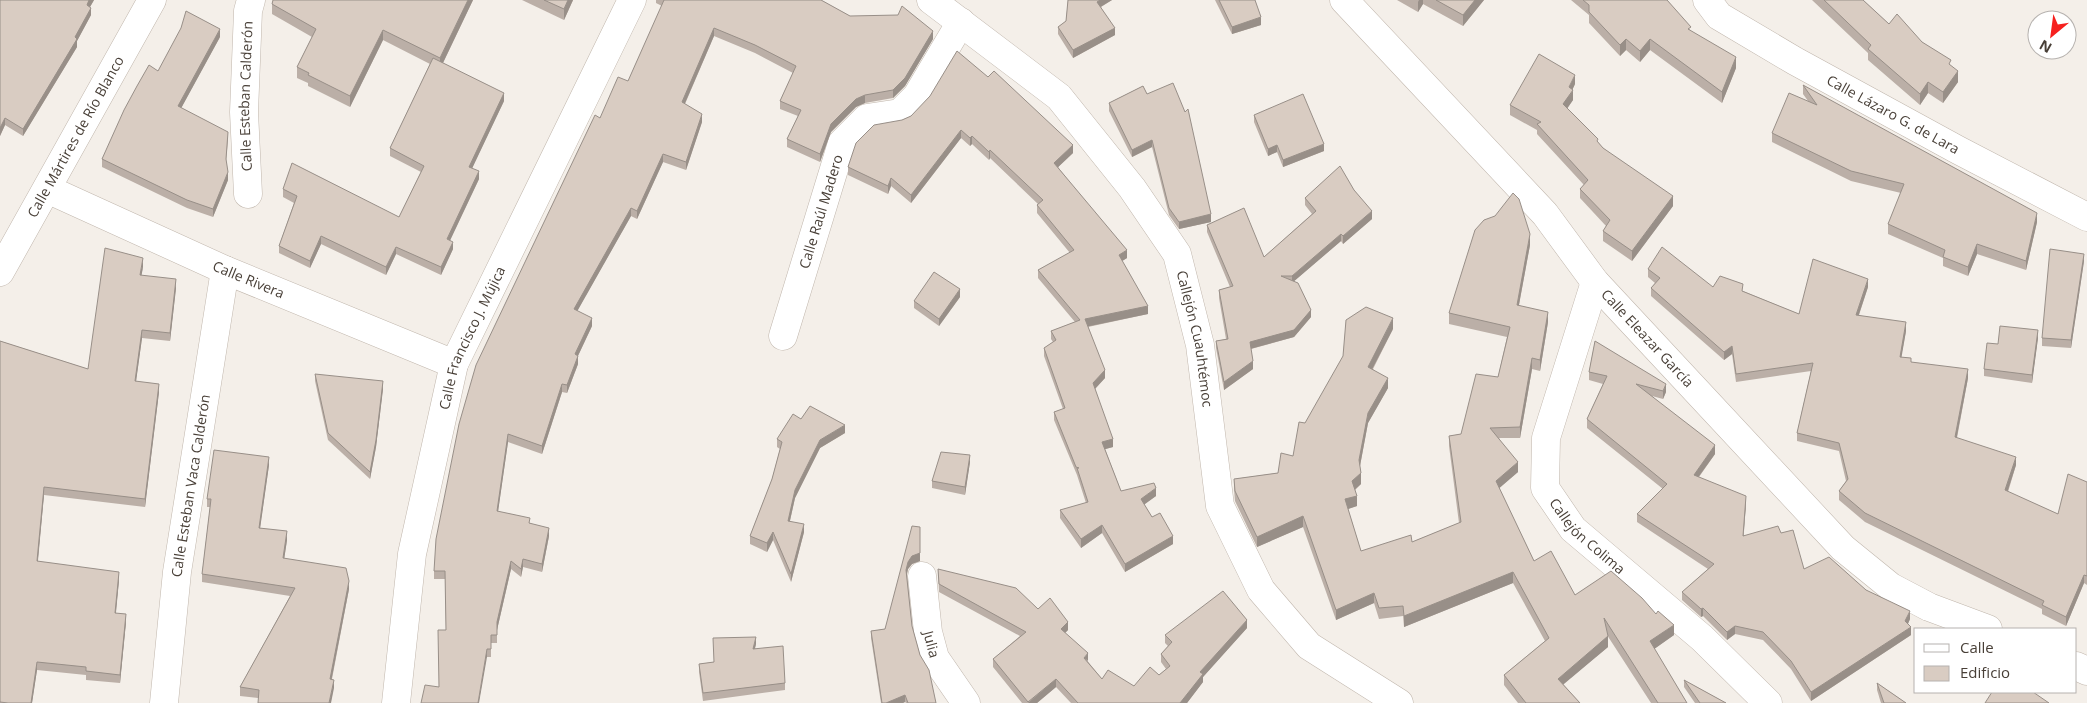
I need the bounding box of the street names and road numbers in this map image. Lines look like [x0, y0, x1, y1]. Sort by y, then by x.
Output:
street label: Calle Esteban Calderón [234, 21, 257, 172]
street label: Calle Mártires de Río Blanco [22, 52, 128, 221]
street label: Calle Lázaro G. de Lara [1823, 70, 1963, 158]
street label: Calle Raúl Madero [794, 152, 847, 271]
street label: Calle Rivera [210, 256, 287, 302]
street label: Calle Francisco J. Mújica [434, 263, 509, 411]
street label: Callejón Cuauhtémoc [1173, 268, 1218, 408]
street label: Calle Eleazar García [1597, 285, 1698, 391]
street label: Calle Esteban Vaca Calderón [167, 393, 214, 578]
street label: Callejón Colima [1545, 494, 1629, 578]
street label: Julia [919, 627, 944, 660]

